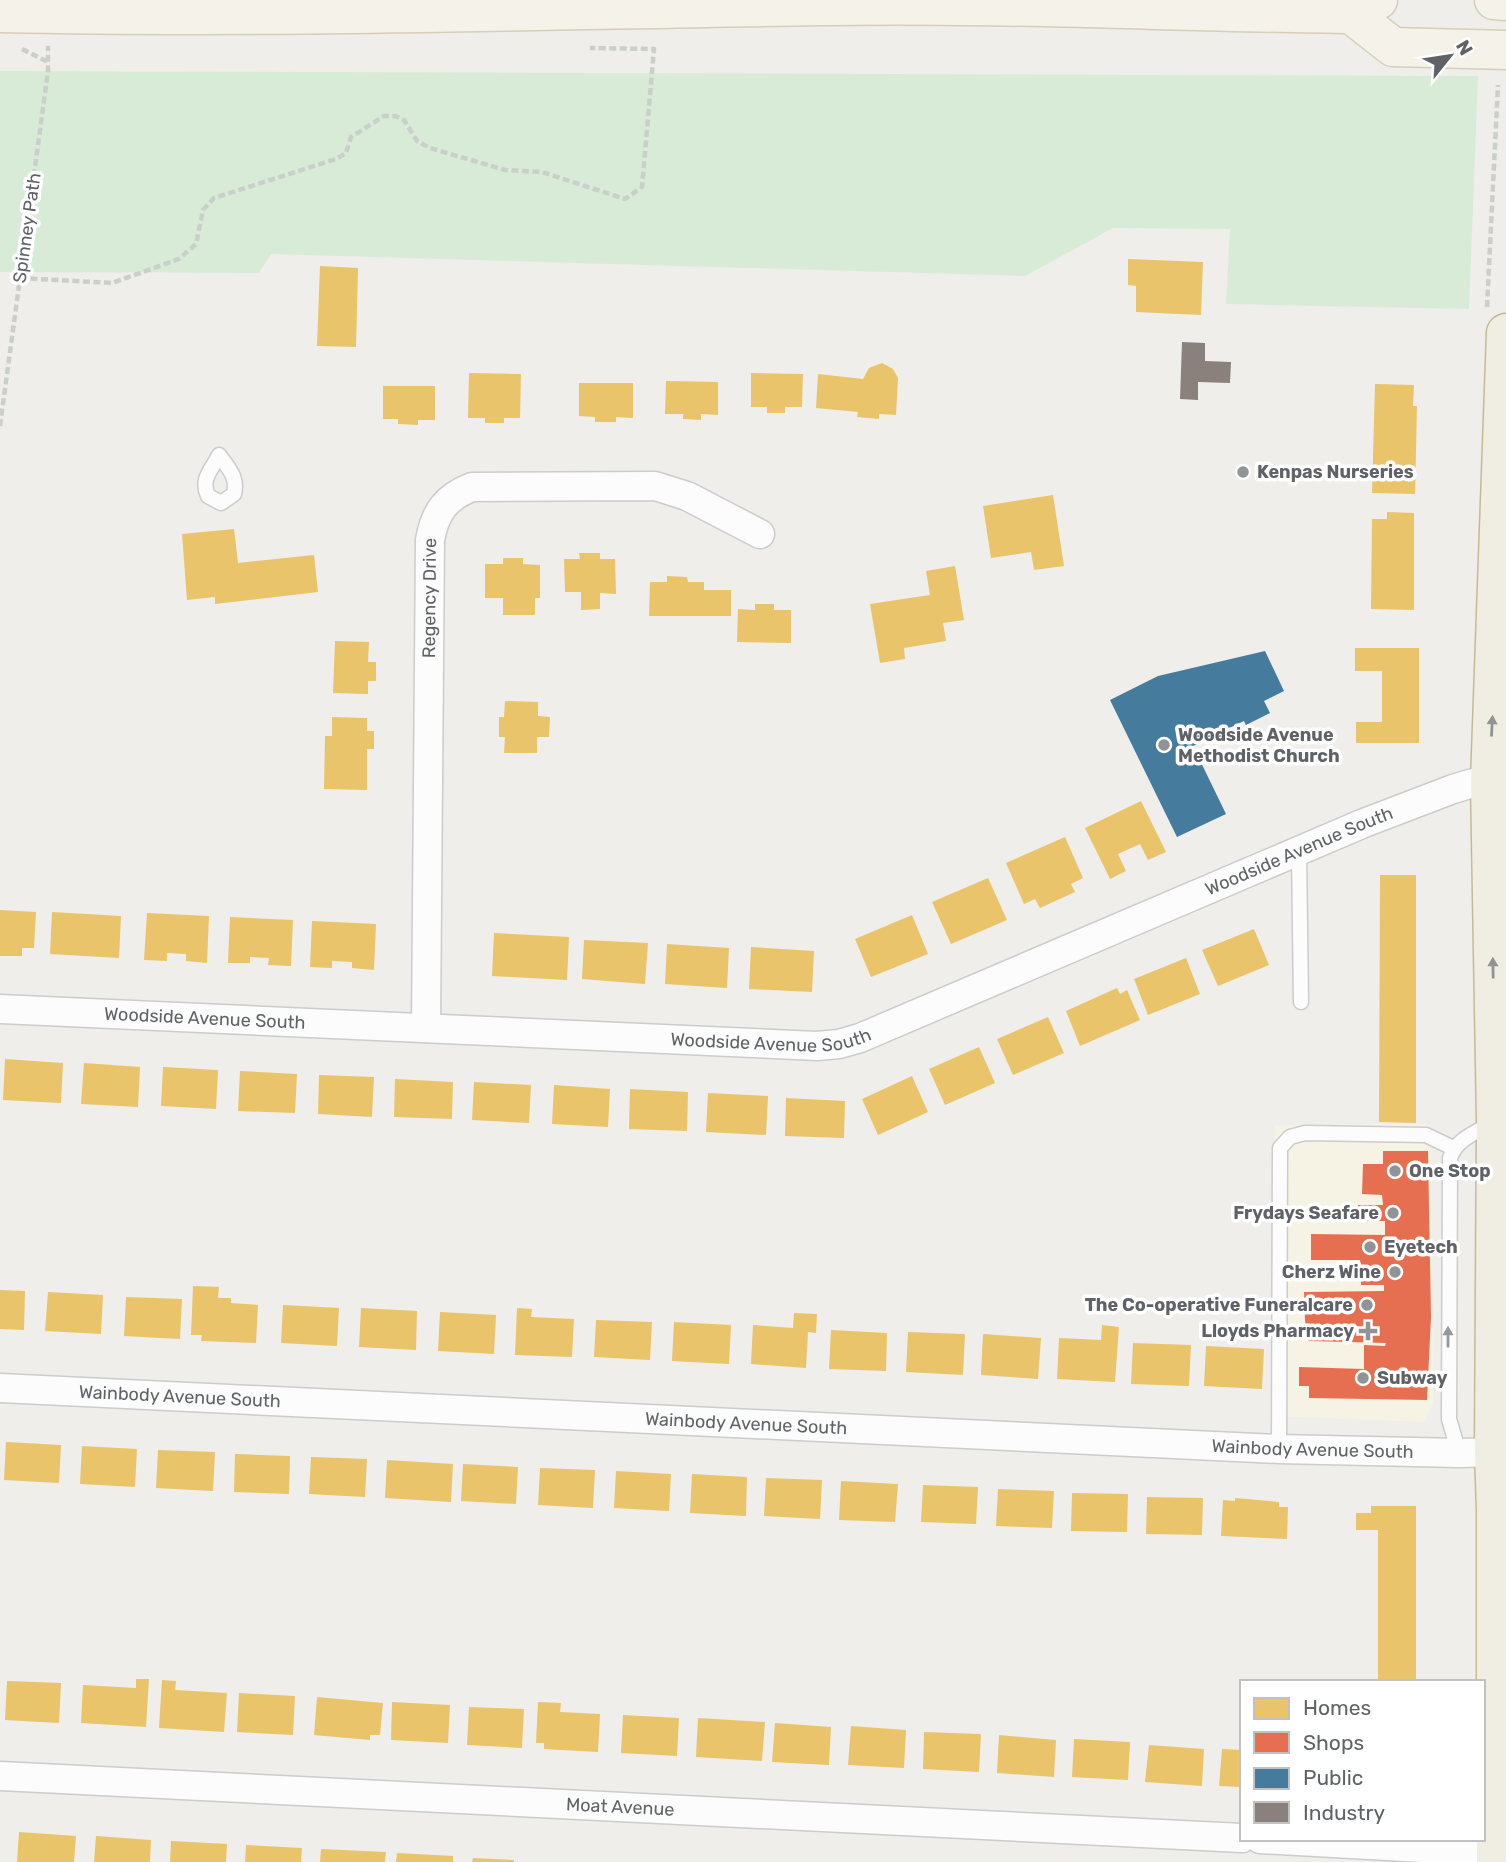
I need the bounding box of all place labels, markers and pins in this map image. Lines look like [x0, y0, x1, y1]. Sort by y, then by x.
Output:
place label: Kenpas Nurseries [1257, 461, 1414, 483]
marker: Kenpas Nurseries [1235, 464, 1251, 480]
place label: Woodside Avenue Methodist Church [1178, 724, 1340, 767]
marker: Woodside Avenue Methodist Church [1156, 737, 1172, 753]
place label: One Stop [1409, 1160, 1491, 1182]
marker: One Stop [1387, 1163, 1403, 1179]
place label: Frydays Seafare [1233, 1202, 1379, 1224]
marker: Frydays Seafare [1385, 1205, 1401, 1221]
place label: Eyetech [1384, 1236, 1458, 1258]
marker: Eyetech [1362, 1239, 1378, 1255]
place label: Cherz Wine [1282, 1261, 1381, 1283]
marker: Cherz Wine [1387, 1264, 1403, 1280]
place label: The Co-operative Funeralcare [1085, 1294, 1353, 1316]
marker: The Co-operative Funeralcare [1359, 1297, 1375, 1313]
place label: Lloyds Pharmacy [1201, 1320, 1354, 1342]
marker: Lloyds Pharmacy [1360, 1323, 1376, 1339]
place label: Subway [1377, 1367, 1448, 1389]
marker: Subway [1355, 1370, 1371, 1386]

